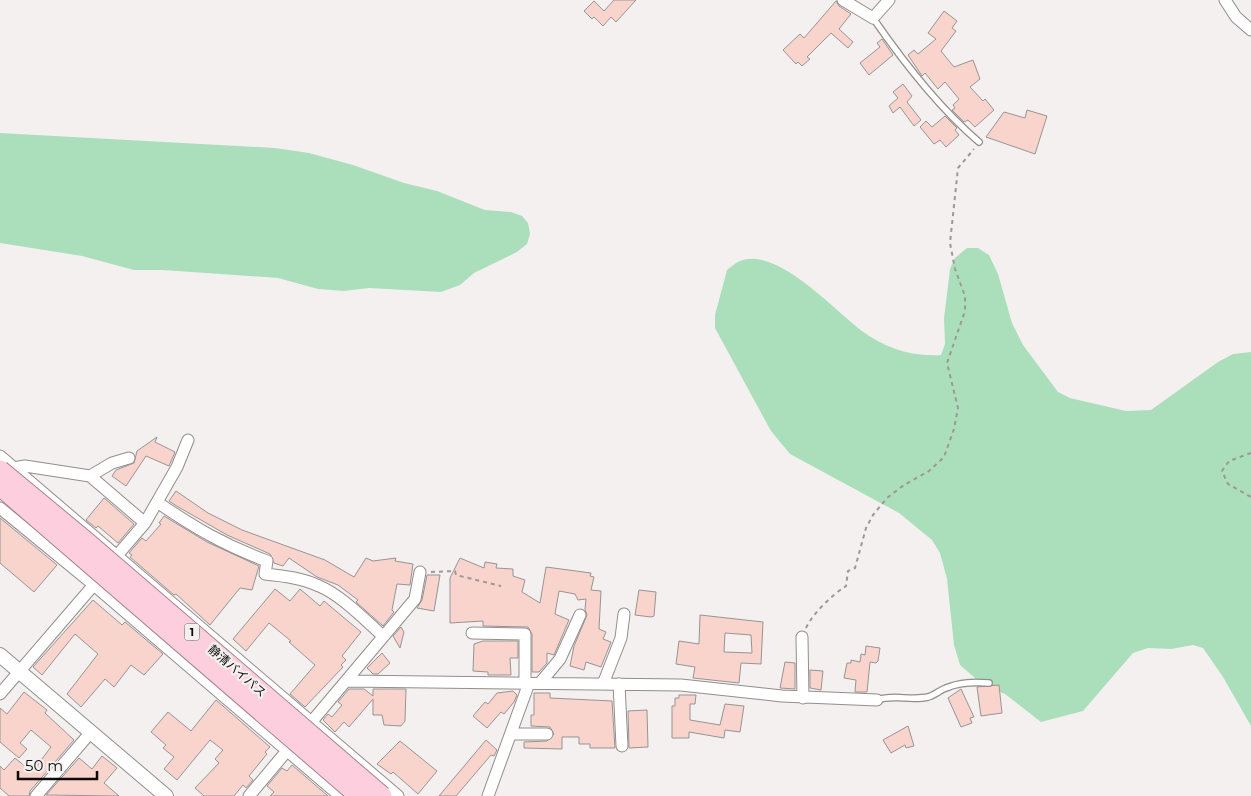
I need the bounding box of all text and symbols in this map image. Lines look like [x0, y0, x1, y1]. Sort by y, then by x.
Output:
road number: 1 [184, 624, 200, 640]
street label: 静清バイパス [205, 641, 269, 700]
scale bar [18, 748, 96, 780]
text: 50 m [25, 756, 63, 775]

